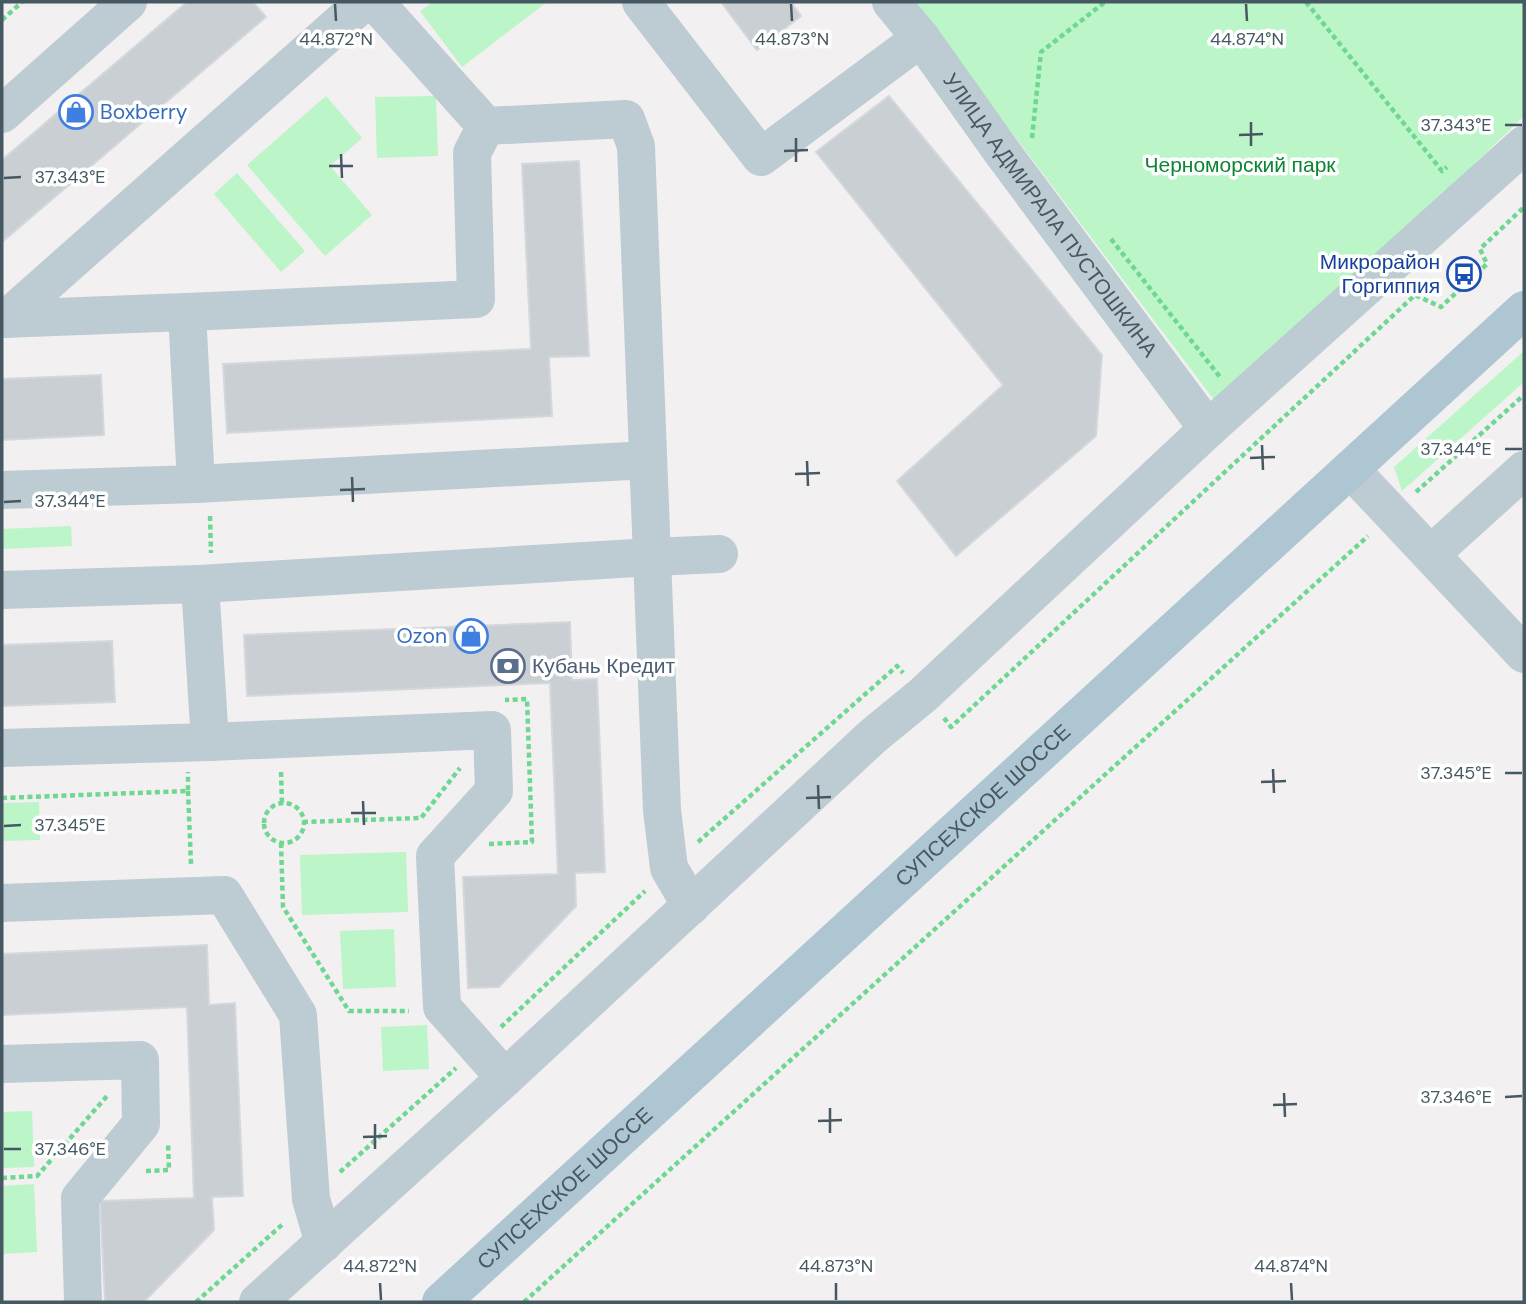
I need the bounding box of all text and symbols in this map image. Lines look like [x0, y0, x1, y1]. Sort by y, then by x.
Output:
text: 44.872°N [299, 27, 373, 51]
text: 44.873°N [755, 27, 829, 51]
text: 44.874°N [1210, 27, 1284, 51]
street label: УЛИЦА АДМИРАЛА ПУСТОШКИНА [936, 68, 1164, 363]
shop icon: Boxberry [57, 93, 95, 131]
place label: Boxberry [100, 98, 188, 126]
text: 37.343°E [1421, 113, 1491, 137]
park label: Черноморский парк [1144, 151, 1336, 179]
text: 37.343°E [35, 165, 105, 189]
place label: Микрорайон Горгиппия [1320, 248, 1440, 300]
bus stop icon: Микрорайон Горгиппия [1445, 255, 1483, 293]
text: 37.344°E [1420, 437, 1492, 461]
text: 37.344°E [34, 489, 106, 513]
shop icon: Ozon [452, 617, 490, 655]
place label: Ozon [397, 622, 447, 650]
bank icon: Кубань Кредит [489, 647, 527, 685]
place label: Кубань Кредит [532, 652, 675, 680]
street label: СУПСЕХСКОЕ ШОССЕ [889, 718, 1077, 893]
text: 37.345°E [1420, 761, 1492, 785]
text: 37.345°E [34, 813, 106, 837]
text: 37.346°E [1420, 1085, 1492, 1109]
street label: СУПСЕХСКОЕ ШОССЕ [471, 1101, 659, 1276]
text: 37.346°E [34, 1137, 106, 1161]
text: 44.872°N [343, 1254, 417, 1278]
text: 44.873°N [799, 1254, 873, 1278]
text: 44.874°N [1254, 1254, 1328, 1278]

